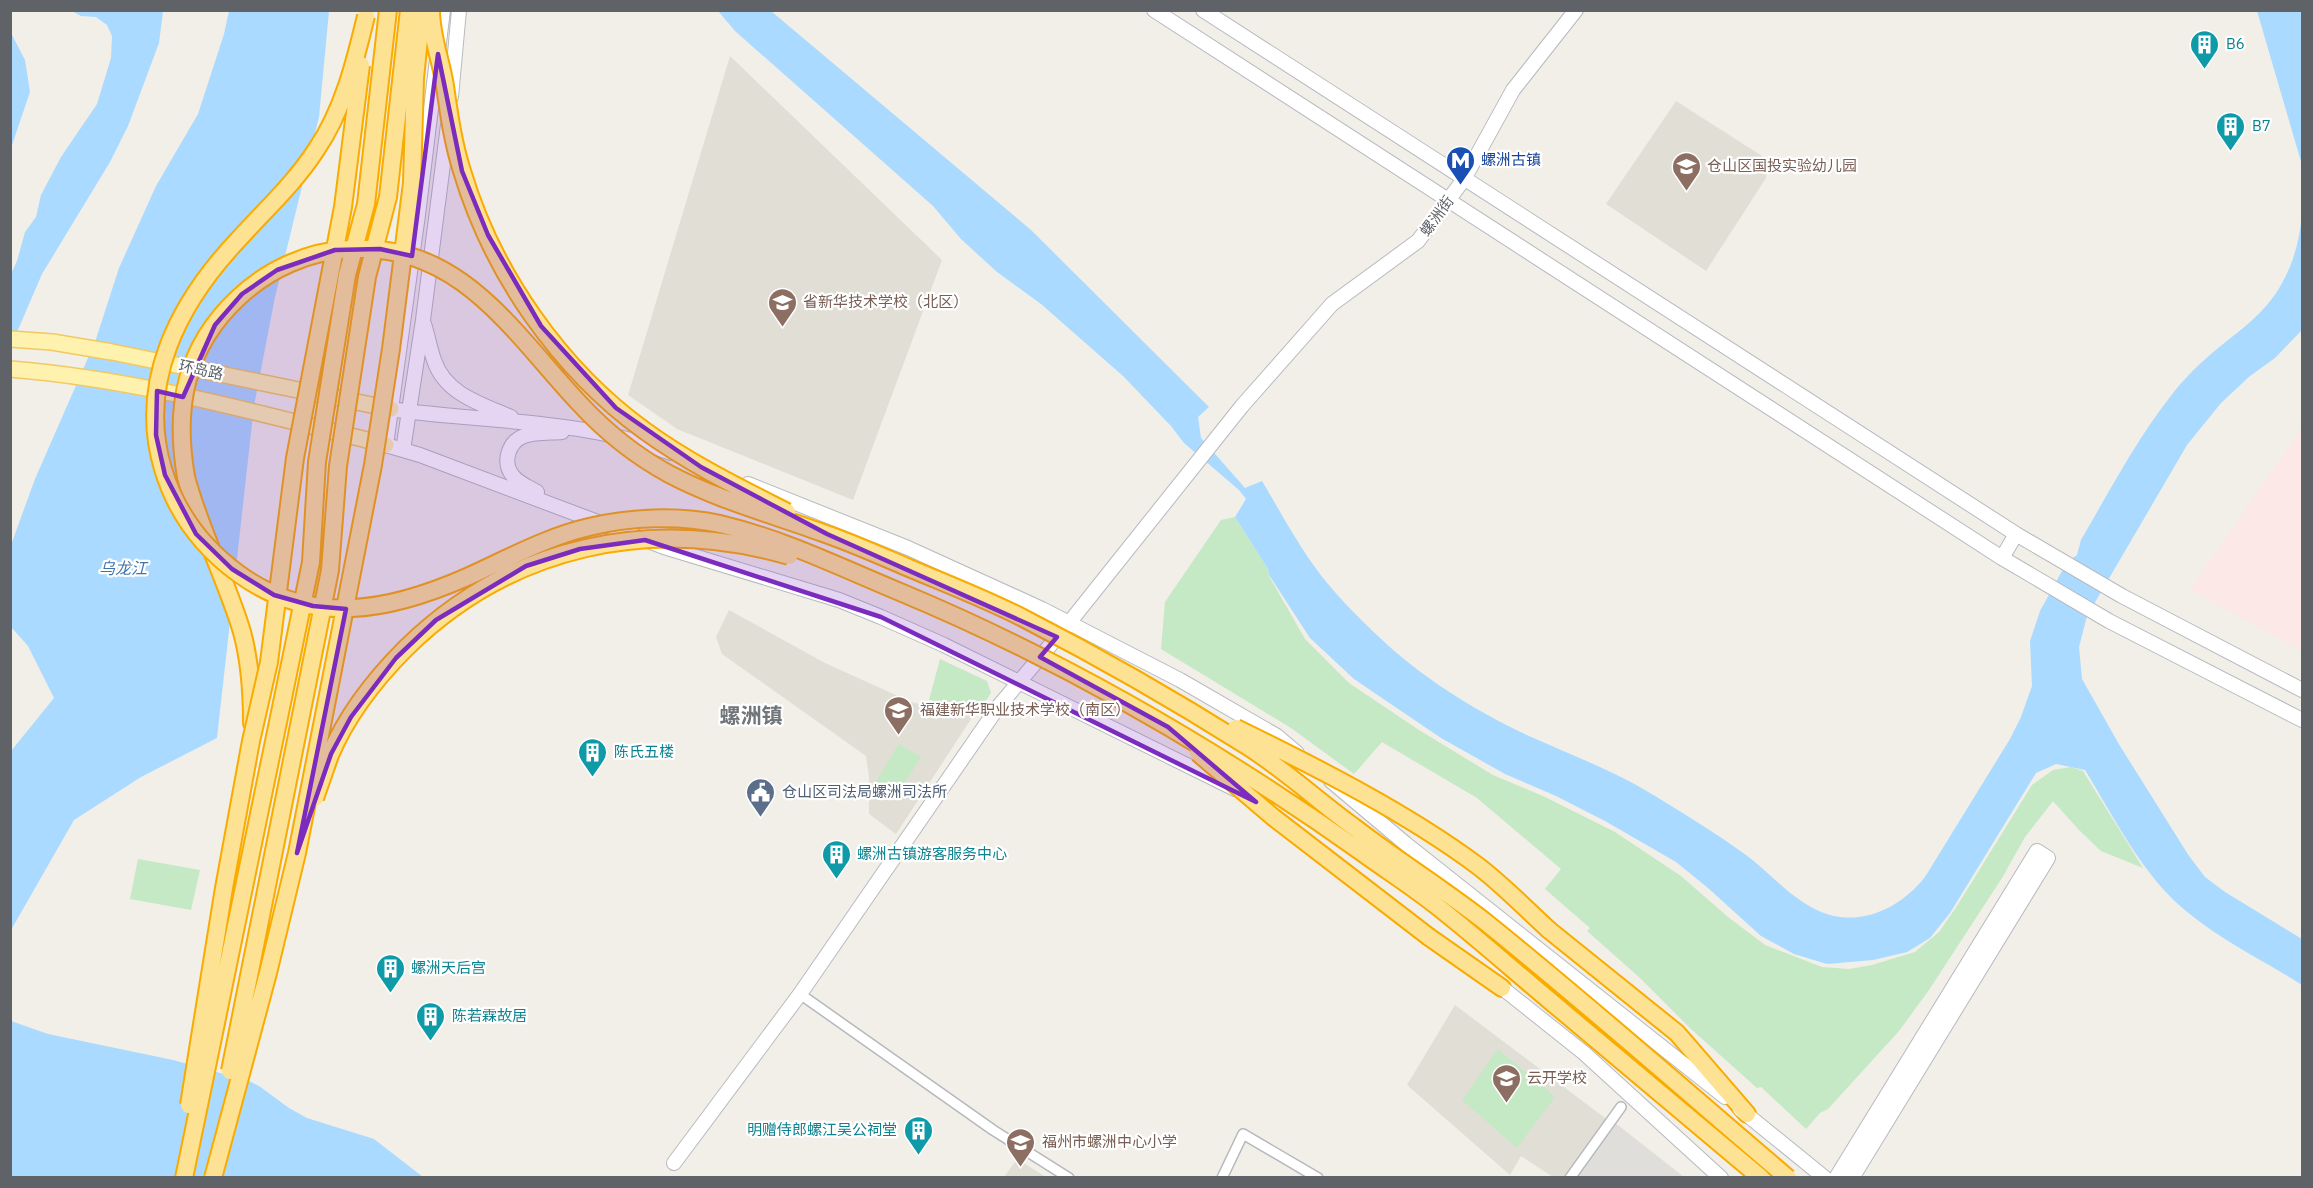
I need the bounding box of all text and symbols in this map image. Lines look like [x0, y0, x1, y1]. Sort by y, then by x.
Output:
building icon: B6 [2189, 28, 2221, 70]
place label: B6 [2226, 34, 2245, 53]
building icon: B7 [2215, 110, 2247, 152]
place label: B7 [2252, 116, 2271, 135]
metro station icon: 螺洲古镇 [1444, 144, 1476, 186]
place label: 螺洲古镇 [1481, 150, 1541, 169]
school or university icon: 仓山区国投实验幼儿园 [1670, 150, 1702, 192]
place label: 仓山区国投实验幼儿园 [1707, 156, 1857, 175]
street label: 螺洲街 [1416, 192, 1458, 239]
school or university icon: 省新华技术学校（北区） [766, 286, 798, 328]
place label: 省新华技术学校（北区） [803, 292, 968, 311]
street label: 环岛路 [177, 356, 225, 383]
water label: 乌龙江 [99, 558, 149, 578]
school or university icon: 福建新华职业技术学校（南区） [883, 694, 915, 736]
place label: 福建新华职业技术学校（南区） [920, 700, 1130, 719]
district label: 螺洲镇 [720, 701, 783, 729]
building icon: 陈氏五楼 [577, 736, 609, 778]
place label: 陈氏五楼 [614, 742, 674, 761]
public building icon: 仓山区司法局螺洲司法所 [745, 776, 777, 818]
place label: 仓山区司法局螺洲司法所 [782, 782, 947, 801]
building icon: 螺洲古镇游客服务中心 [820, 838, 852, 880]
place label: 螺洲古镇游客服务中心 [857, 844, 1007, 863]
building icon: 螺洲天后宫 [374, 952, 406, 994]
place label: 螺洲天后宫 [411, 958, 486, 977]
building icon: 陈若霖故居 [415, 1000, 447, 1042]
place label: 陈若霖故居 [452, 1006, 527, 1025]
school or university icon: 云开学校 [1490, 1062, 1522, 1104]
place label: 云开学校 [1527, 1068, 1587, 1087]
building icon: 明赠侍郎螺江吴公祠堂 [902, 1114, 934, 1156]
place label: 明赠侍郎螺江吴公祠堂 [747, 1120, 897, 1139]
school or university icon: 福州市螺洲中心小学 [1005, 1126, 1037, 1168]
place label: 福州市螺洲中心小学 [1042, 1132, 1177, 1151]

